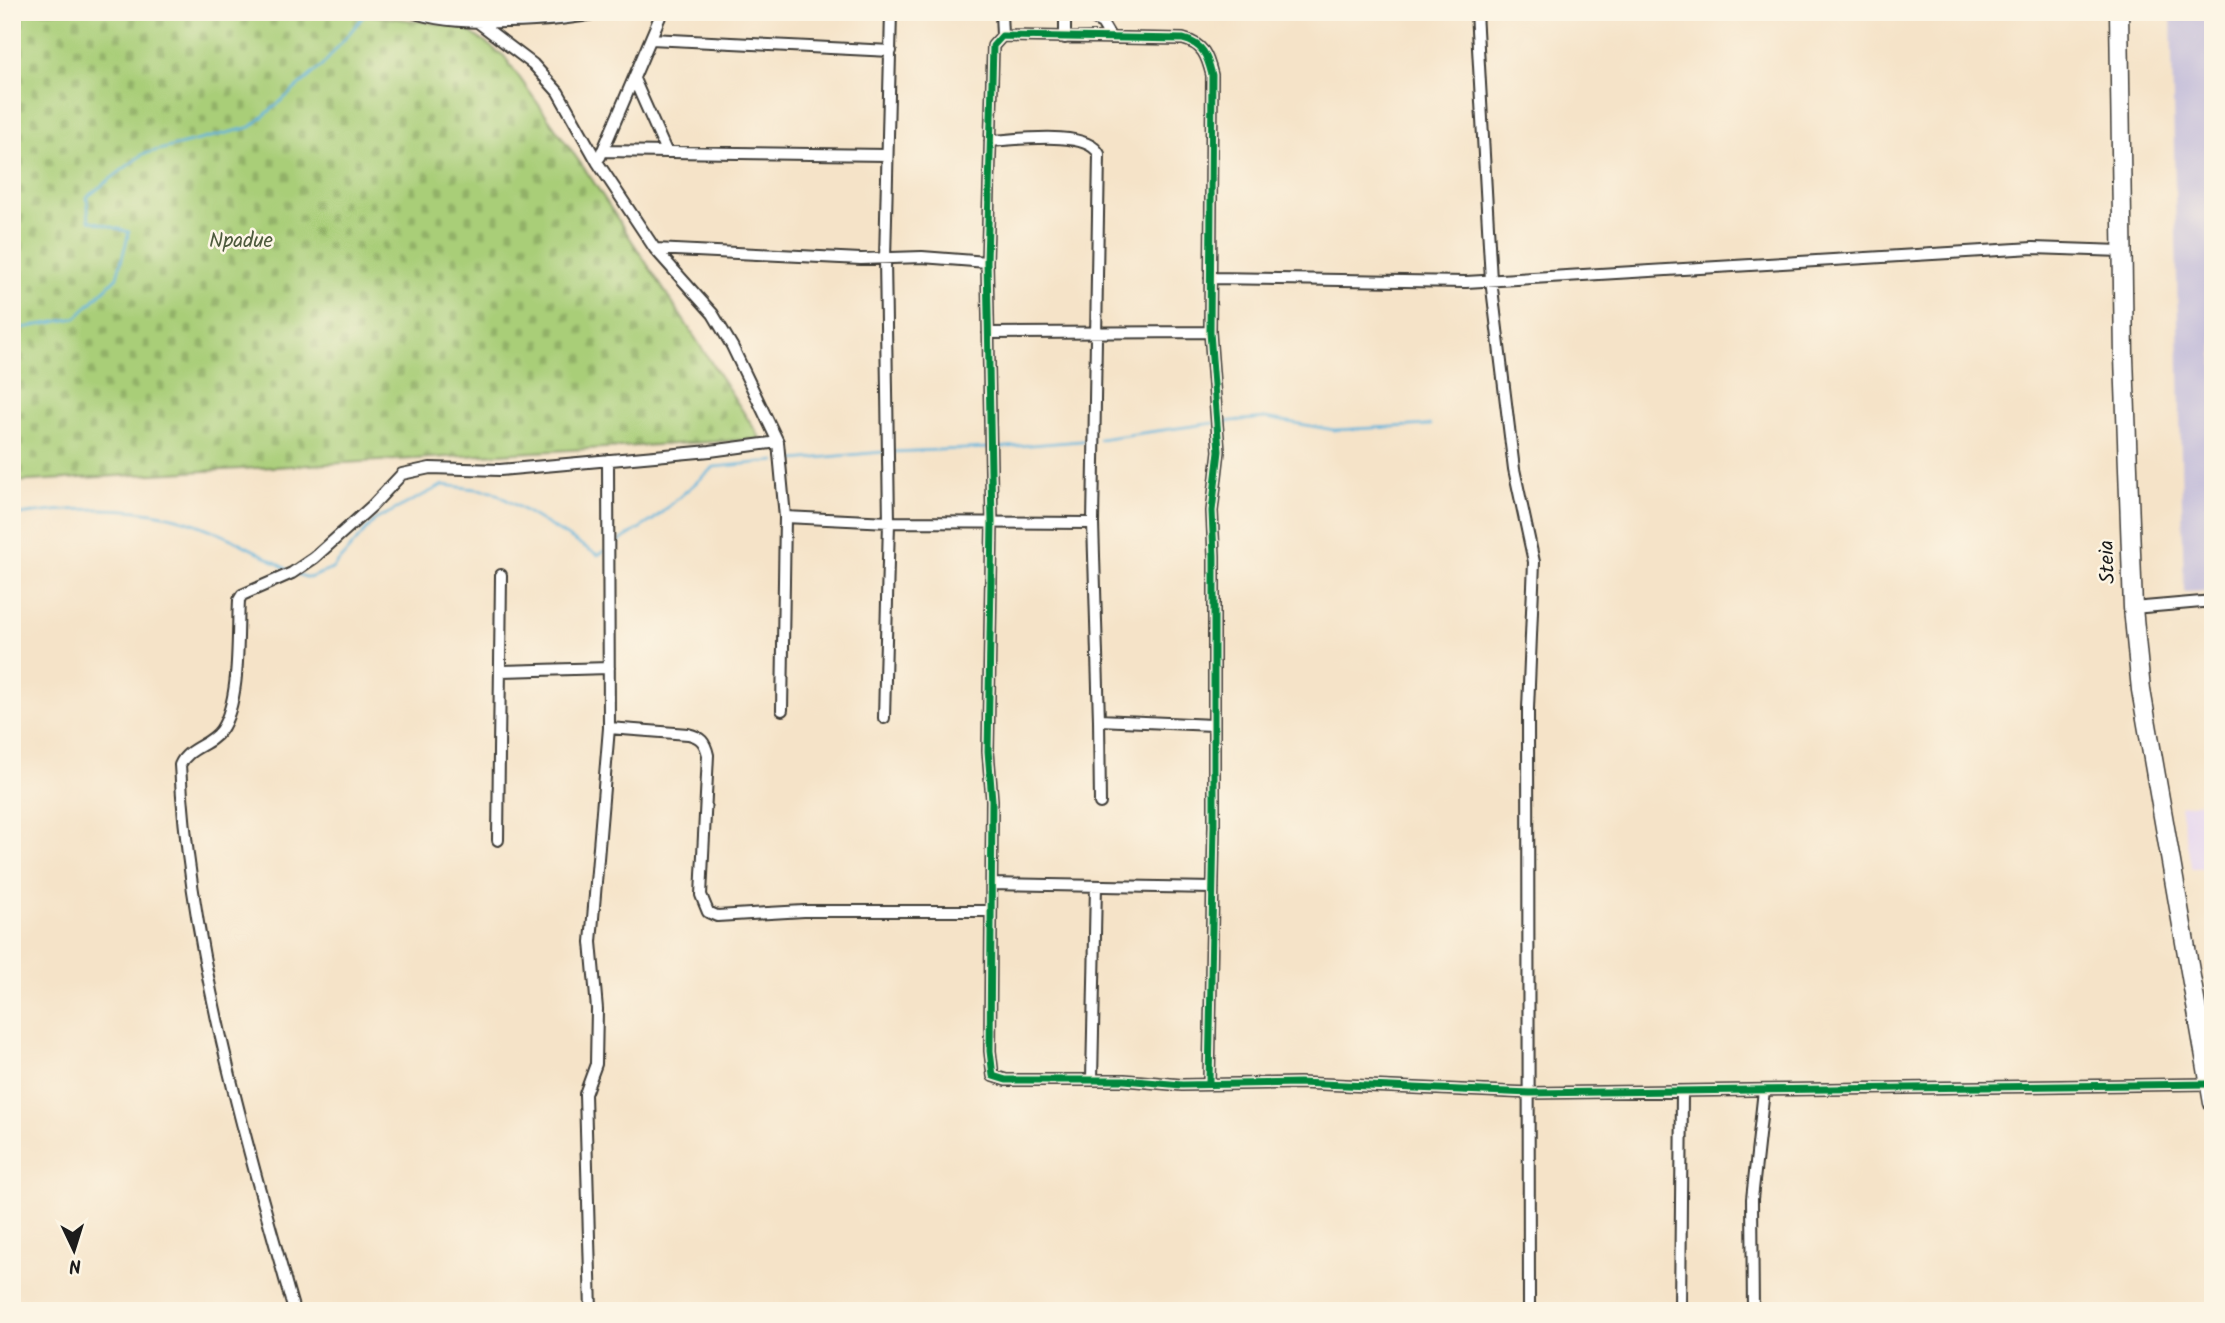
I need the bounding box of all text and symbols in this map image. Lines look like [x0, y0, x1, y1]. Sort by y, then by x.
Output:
park label: Npadue [209, 225, 274, 258]
street label: Steia [2091, 540, 2125, 584]
north arrow [38, 1214, 108, 1284]
text: N [68, 1250, 82, 1280]

